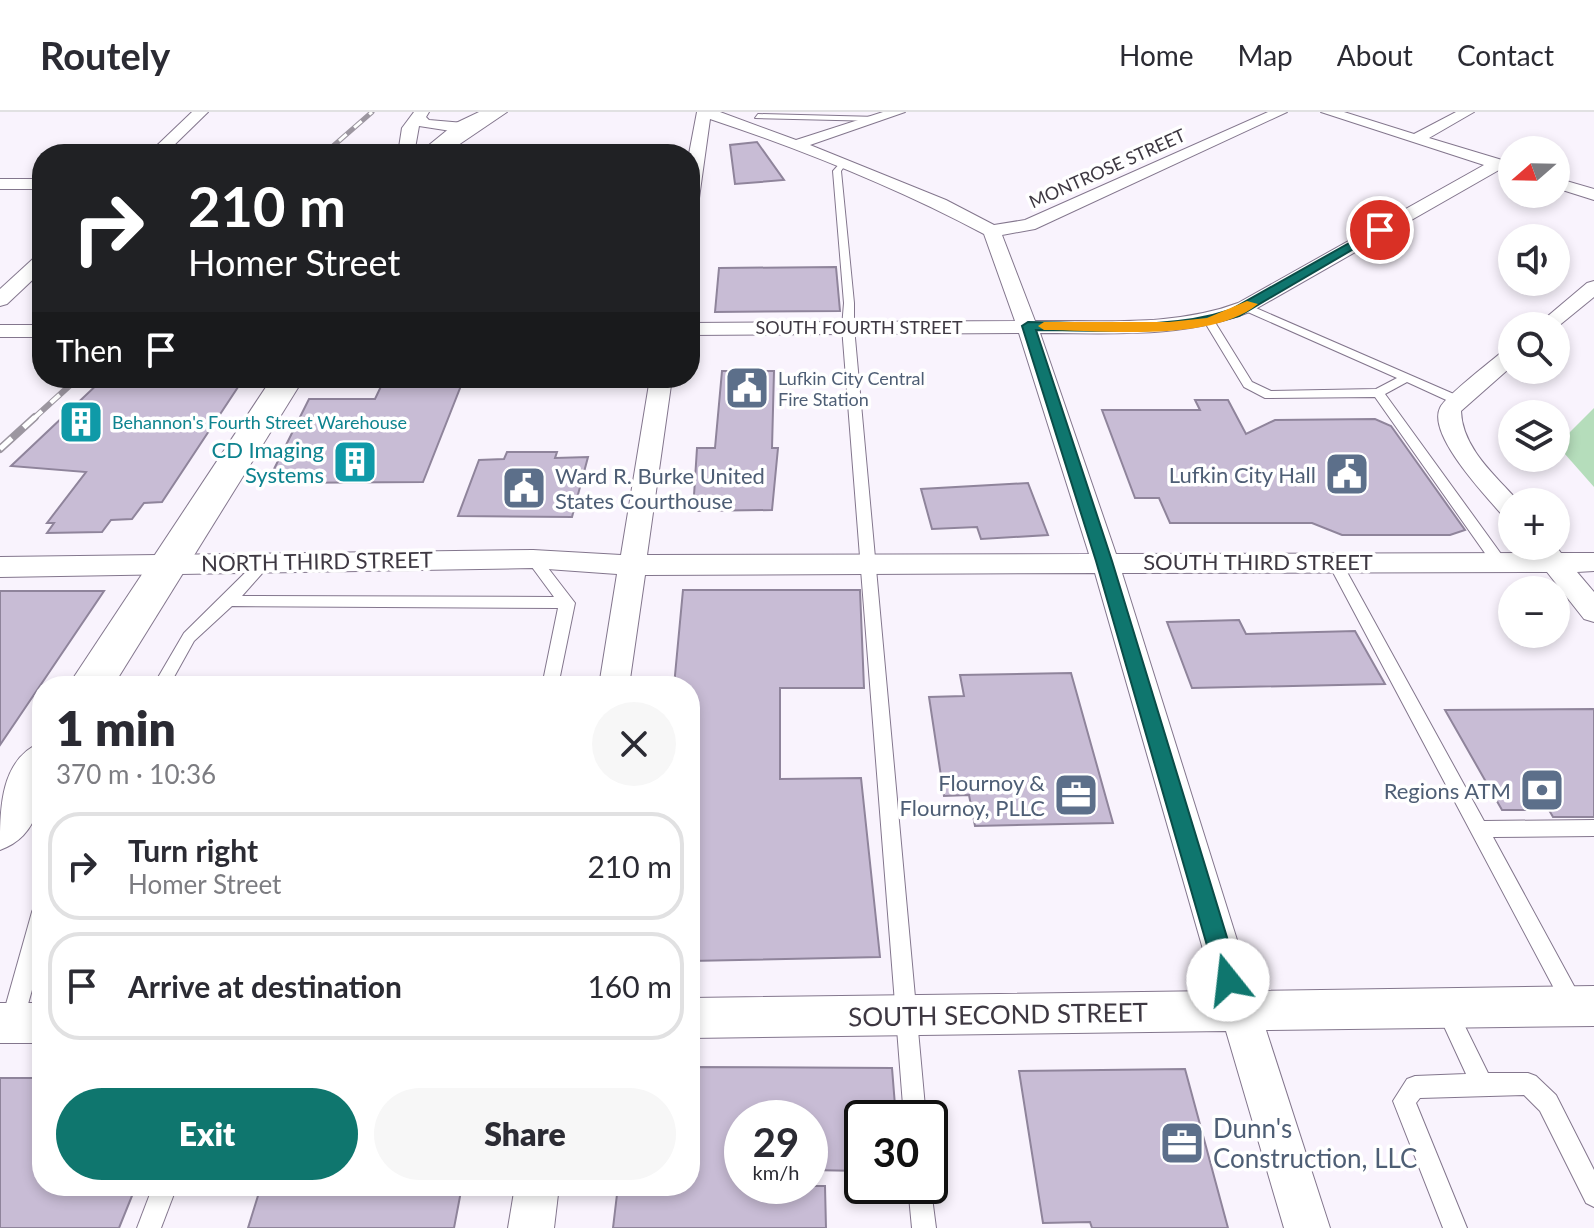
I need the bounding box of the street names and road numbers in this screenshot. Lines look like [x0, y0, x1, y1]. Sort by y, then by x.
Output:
street label: MONTROSE STREET [1025, 123, 1189, 212]
street label: SOUTH FOURTH STREET [755, 316, 963, 338]
street label: NORTH THIRD STREET [201, 545, 433, 577]
street label: SOUTH THIRD STREET [1143, 548, 1373, 575]
street label: SOUTH SECOND STREET [848, 995, 1148, 1033]

